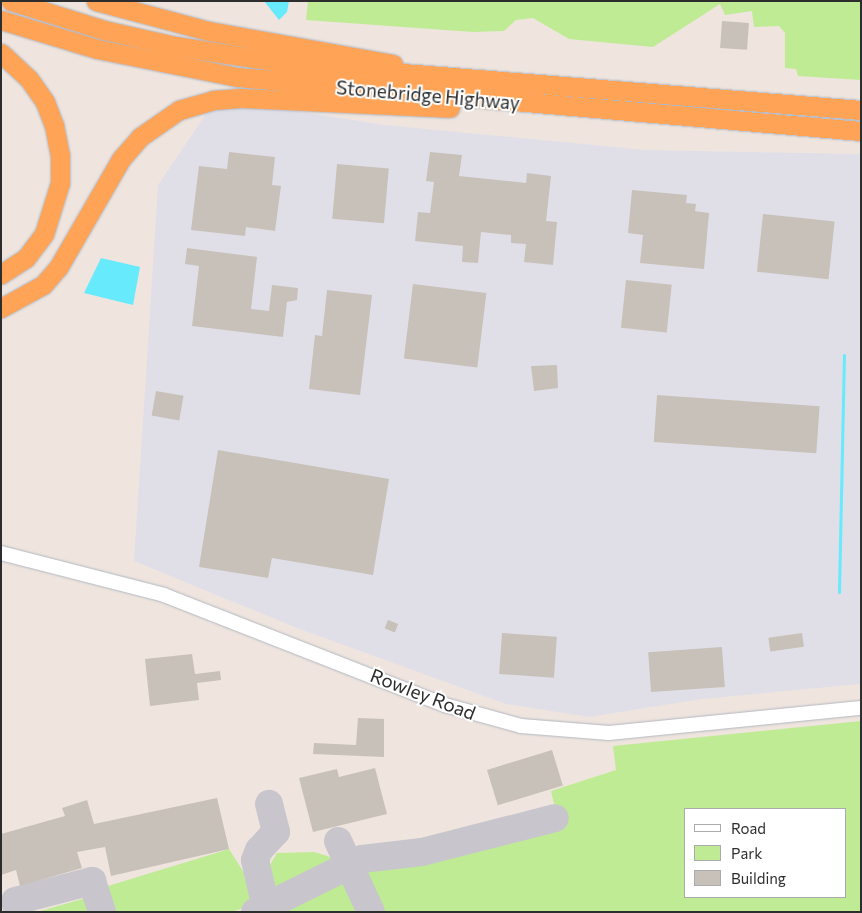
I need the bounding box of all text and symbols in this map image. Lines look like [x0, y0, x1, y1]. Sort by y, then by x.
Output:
street label: Stonebridge Highway [335, 76, 521, 114]
street label: Rowley Road [367, 664, 479, 724]
legend [684, 808, 847, 898]
text: Road [731, 819, 766, 837]
text: Park [731, 844, 762, 862]
text: Building [731, 869, 786, 887]

